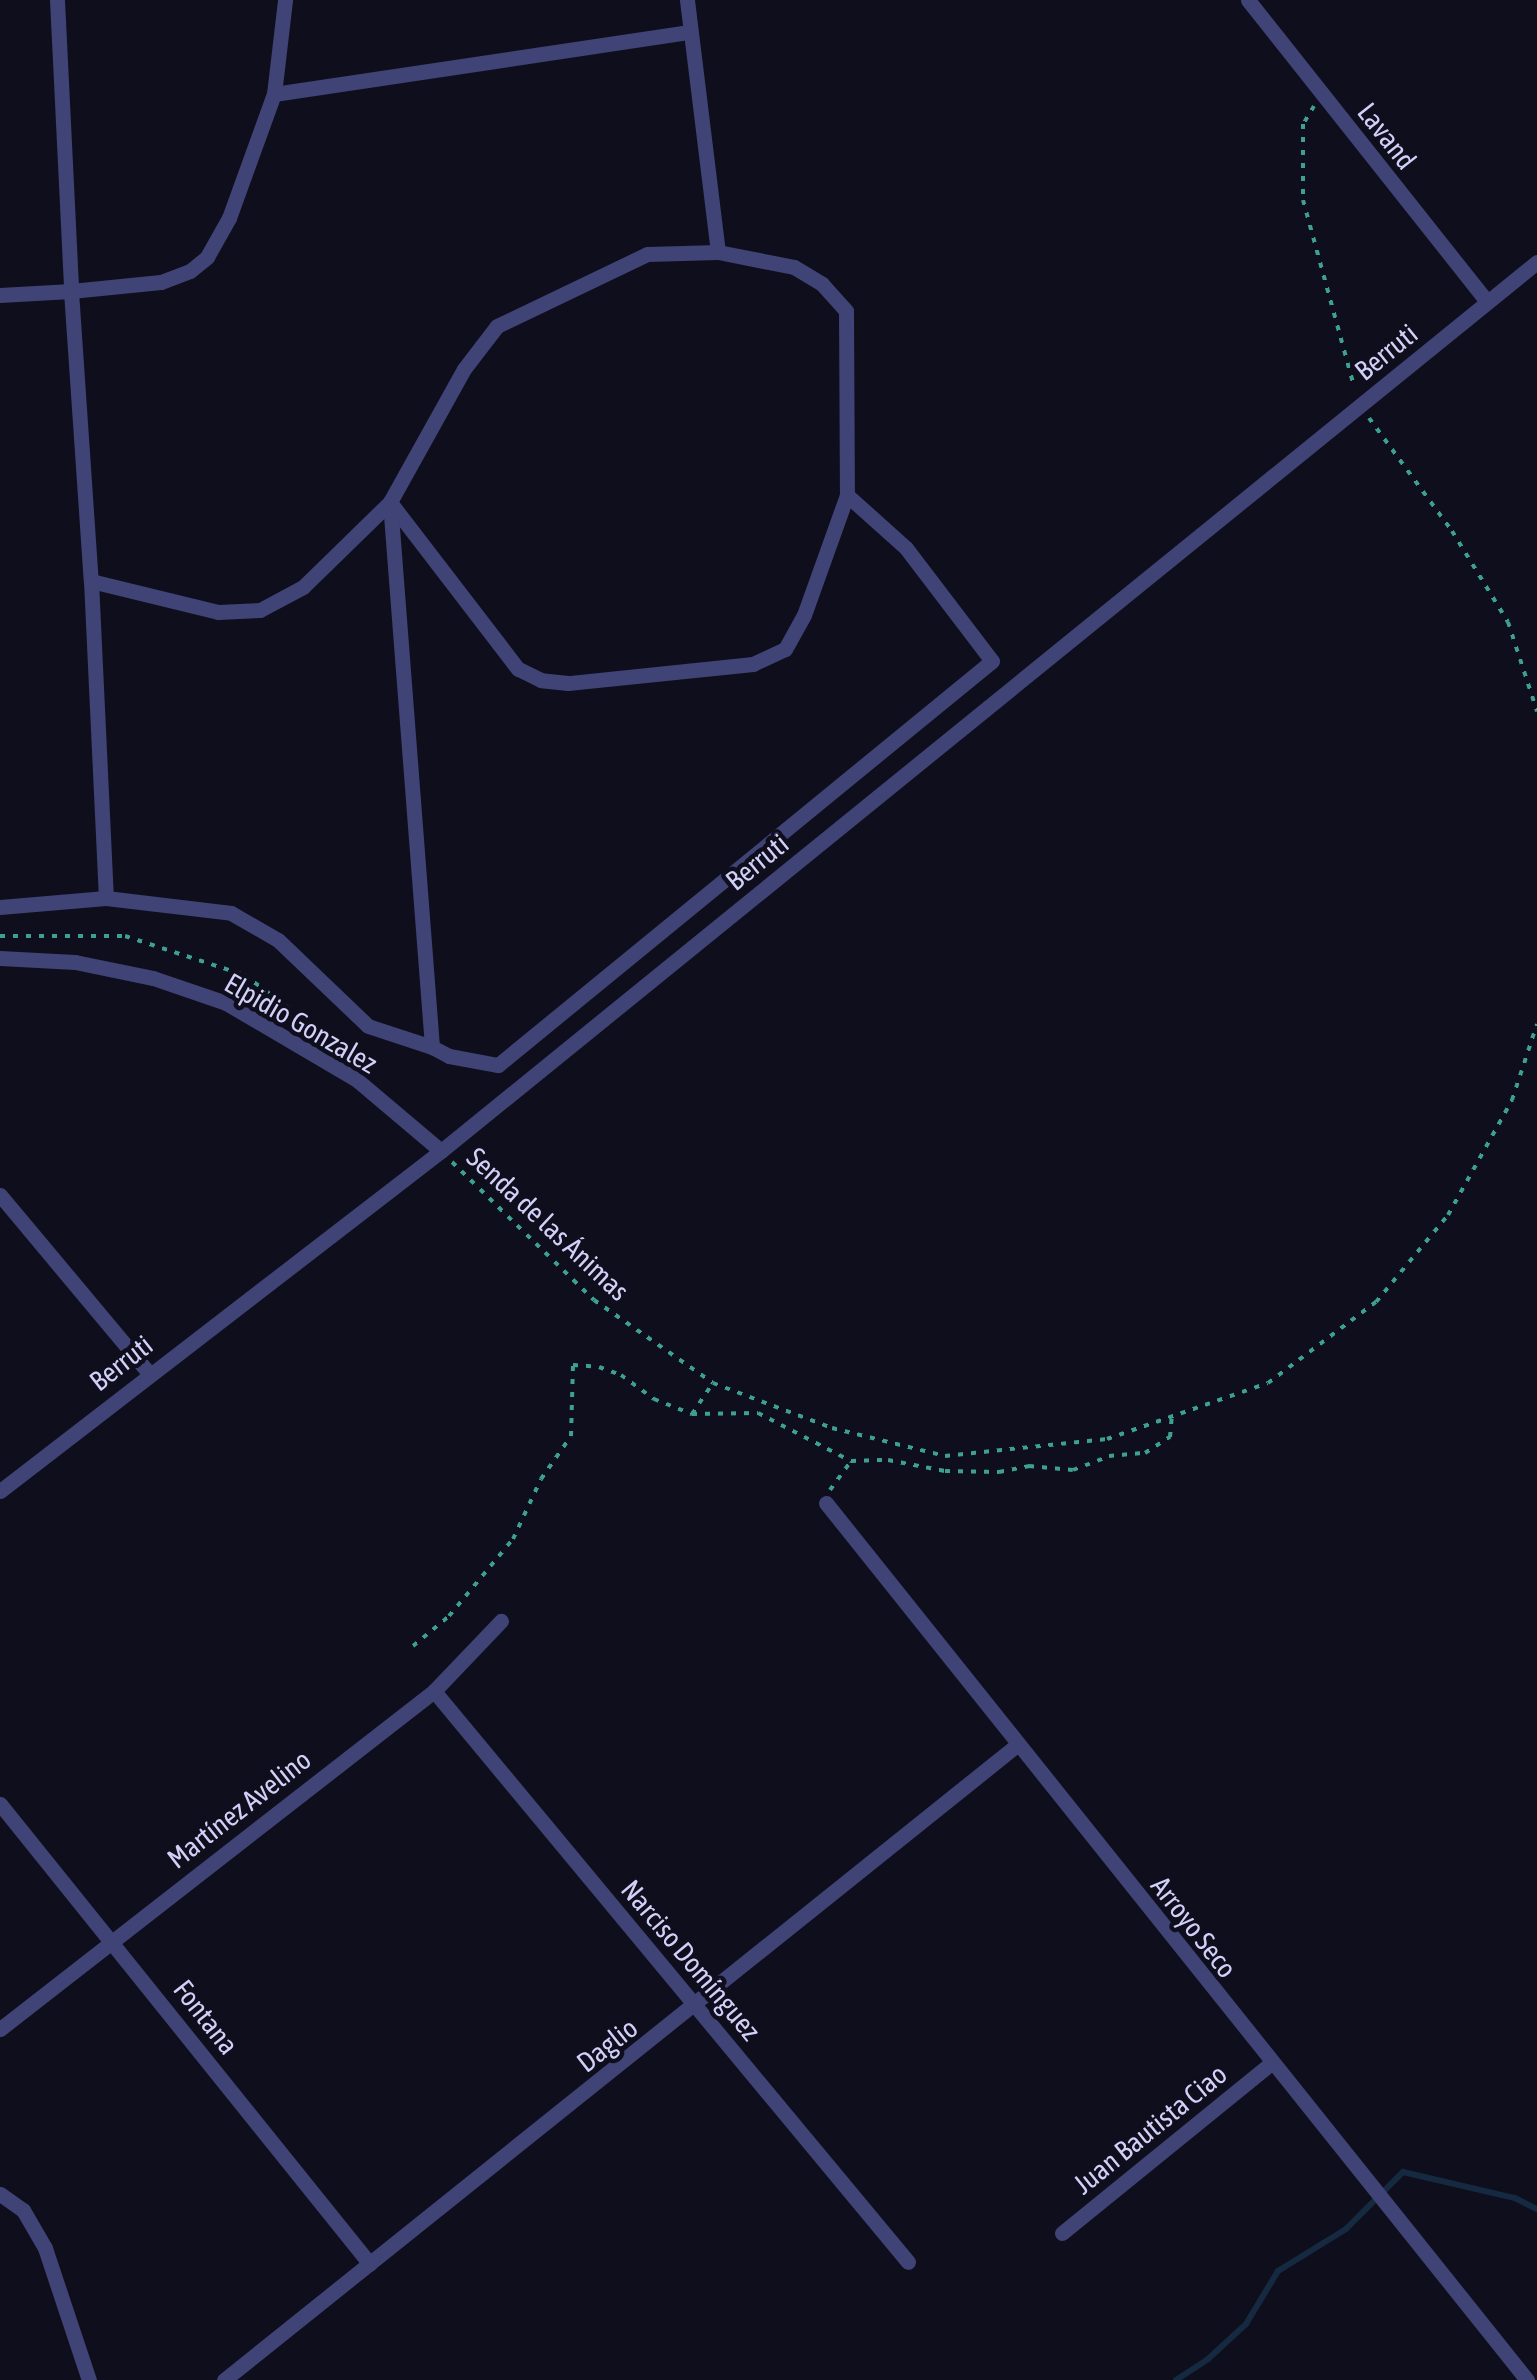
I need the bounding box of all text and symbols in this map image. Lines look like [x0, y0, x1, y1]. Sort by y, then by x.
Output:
street label: Lavand [1351, 96, 1423, 176]
street label: Berruti [1348, 317, 1424, 387]
street label: Berruti [719, 827, 795, 897]
street label: Elpidio Gonzalez [219, 966, 383, 1080]
street label: Senda de las Ánimas [460, 1140, 636, 1308]
street label: Berruti [83, 1328, 159, 1398]
street label: Martínez Avelino [161, 1743, 317, 1875]
street label: Arroyo Seco [1144, 1870, 1244, 1984]
street label: Narciso Domínguez [614, 1873, 768, 2047]
street label: Fontana [167, 1973, 245, 2061]
street label: Daglio [570, 2011, 644, 2079]
street label: Juan Bautista Ciao [1067, 2057, 1233, 2201]

